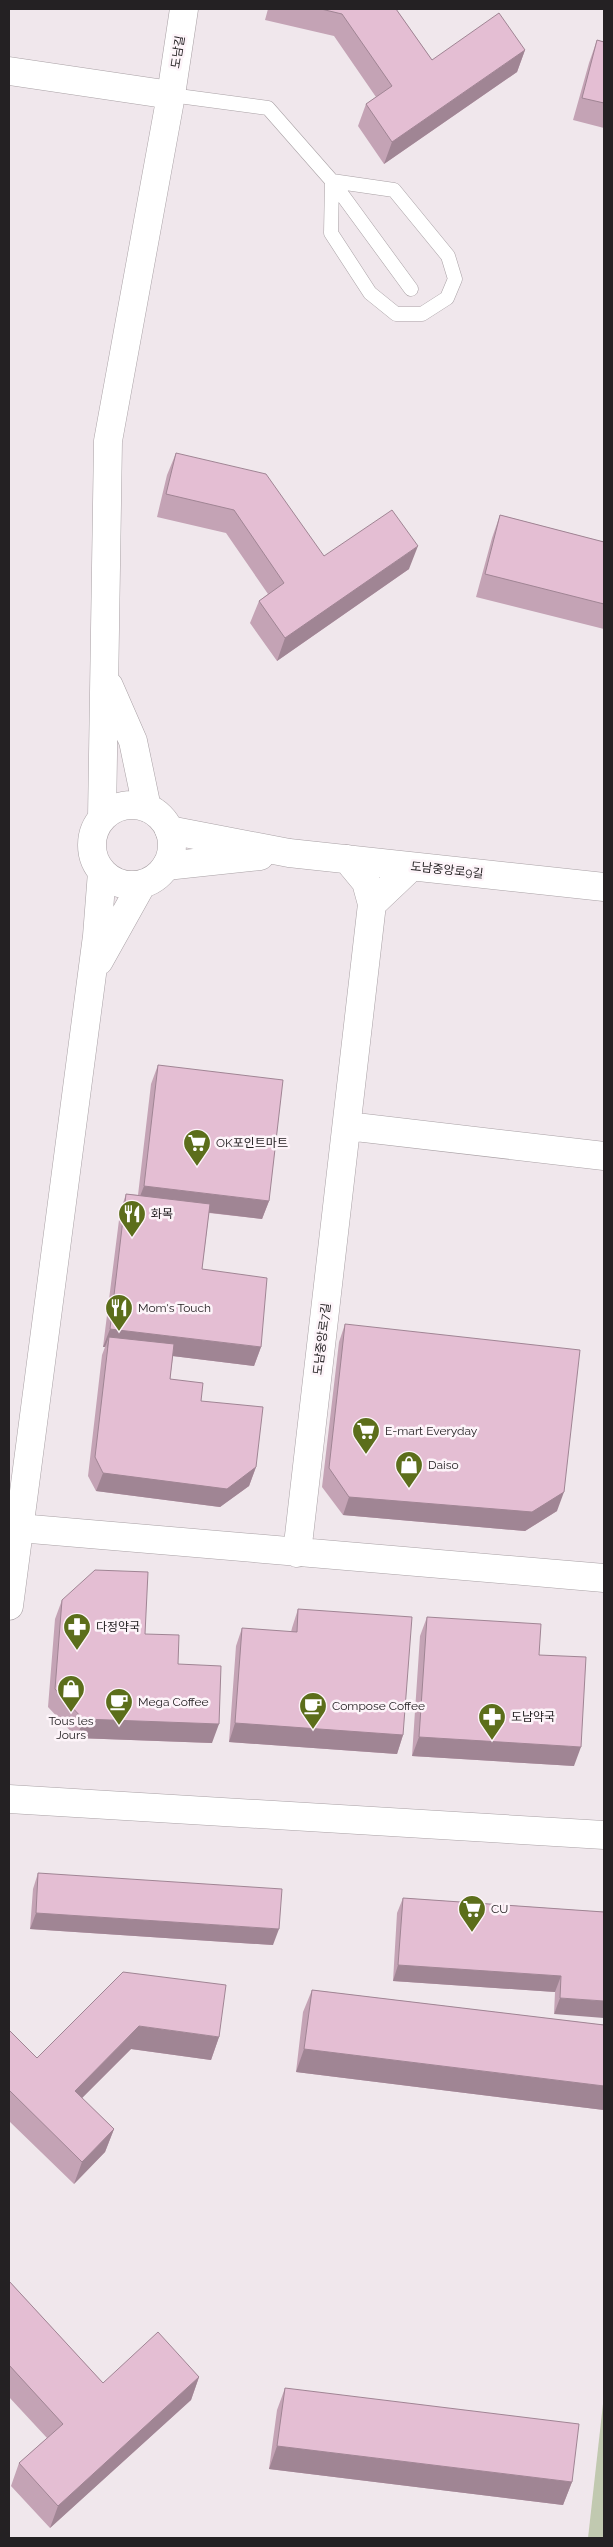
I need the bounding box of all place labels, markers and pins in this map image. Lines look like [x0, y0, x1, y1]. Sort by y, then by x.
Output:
supermarket icon: OK포인트마트 [182, 1128, 212, 1167]
place label: OK포인트마트 [216, 1136, 288, 1150]
restaurant icon: 화목 [117, 1199, 147, 1238]
place label: 화목 [151, 1207, 173, 1221]
restaurant icon: Mom's Touch [104, 1293, 134, 1332]
place label: Mom's Touch [138, 1301, 211, 1315]
supermarket icon: E-mart Everyday [351, 1416, 381, 1455]
place label: E-mart Everyday [385, 1424, 478, 1438]
shop icon: Daiso [394, 1450, 424, 1489]
place label: Daiso [428, 1458, 459, 1472]
pharmacy icon: 다정약국 [62, 1612, 92, 1651]
place label: 다정약국 [96, 1620, 140, 1634]
shop icon: Tous les Jours [56, 1674, 86, 1713]
cafe icon: Mega Coffee [104, 1687, 134, 1726]
cafe icon: Compose Coffee [298, 1691, 328, 1730]
place label: Mega Coffee [138, 1695, 209, 1709]
place label: Compose Coffee [332, 1699, 425, 1713]
pharmacy icon: 도남약국 [477, 1702, 507, 1741]
place label: 도남약국 [511, 1710, 555, 1724]
place label: Tous les Jours [48, 1714, 94, 1742]
supermarket icon: CU [457, 1894, 487, 1933]
place label: CU [491, 1902, 508, 1916]

